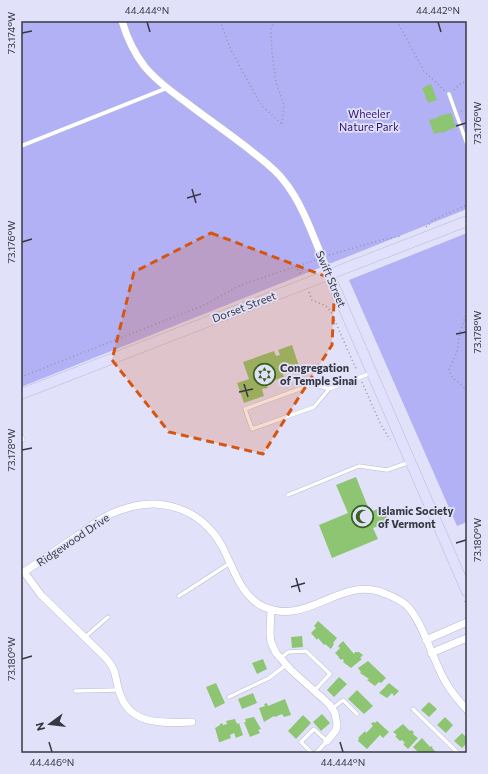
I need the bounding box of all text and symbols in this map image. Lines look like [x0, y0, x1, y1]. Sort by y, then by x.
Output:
text: 44.444°N [125, 4, 169, 16]
text: 44.442°N [416, 4, 460, 16]
text: 73.174°W [5, 12, 17, 54]
text: 73.176°W [471, 102, 483, 144]
park label: Wheeler Nature Park [339, 107, 399, 133]
text: 73.176°W [5, 221, 17, 263]
street label: Swift Street [314, 249, 349, 309]
street label: Dorset Street [210, 288, 278, 325]
text: 73.178°W [471, 311, 483, 353]
synagogue icon: Congregation of Temple Sinai [252, 361, 278, 387]
place label: Congregation of Temple Sinai [280, 361, 357, 387]
text: 73.178°W [5, 429, 17, 471]
mosque icon: Islamic Society of Vermont [350, 504, 376, 530]
place label: Islamic Society of Vermont [378, 504, 453, 530]
street label: Ridgewood Drive [34, 510, 112, 569]
text: 73.180°W [471, 518, 483, 562]
text: 73.180°W [5, 637, 17, 681]
north arrow [30, 704, 70, 744]
text: N [33, 721, 47, 732]
text: 44.446°N [30, 756, 74, 768]
text: 44.444°N [321, 756, 365, 768]

